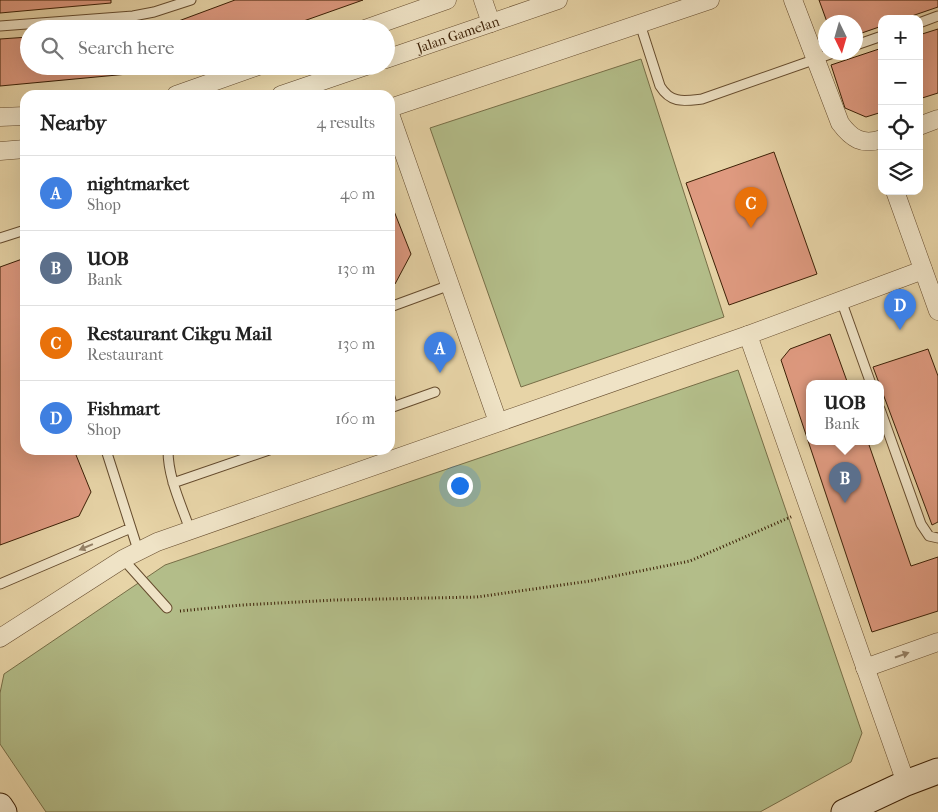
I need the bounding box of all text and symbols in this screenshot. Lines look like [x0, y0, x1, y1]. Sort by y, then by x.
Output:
street label: Jalan Gamelan [413, 12, 501, 57]
north arrow [818, 15, 863, 60]
map controls [878, 15, 923, 195]
button: + [878, 15, 923, 60]
search box [20, 20, 395, 75]
icon: search [38, 34, 66, 62]
text: Search here [78, 37, 174, 59]
button: − [878, 60, 923, 105]
button: locate [878, 105, 923, 150]
text: Nearby [40, 111, 106, 135]
text: 4 results [317, 113, 375, 132]
button: layers [878, 150, 923, 195]
text: nightmarket [87, 173, 189, 195]
text: A [51, 184, 61, 203]
text: 40 m [340, 184, 375, 203]
pin: C [735, 187, 767, 228]
text: Shop [87, 195, 121, 214]
text: UOB [87, 248, 129, 270]
text: B [51, 259, 61, 278]
text: 130 m [337, 259, 375, 278]
text: Bank [87, 270, 122, 289]
pin: D [884, 289, 916, 330]
text: Restaurant Cikgu Mail [87, 323, 272, 345]
pin: A [424, 332, 456, 373]
text: C [51, 334, 61, 353]
text: 130 m [337, 334, 375, 353]
text: Restaurant [87, 345, 163, 364]
popup [806, 380, 884, 445]
text: UOB [824, 392, 866, 414]
text: Fishmart [87, 398, 160, 420]
text: D [50, 409, 62, 428]
text: 160 m [335, 409, 375, 428]
text: Bank [824, 414, 859, 433]
text: Shop [87, 420, 121, 439]
pin: B [829, 462, 861, 503]
your location [447, 473, 473, 499]
one-way arrow [79, 543, 93, 551]
one-way arrow [894, 651, 909, 658]

